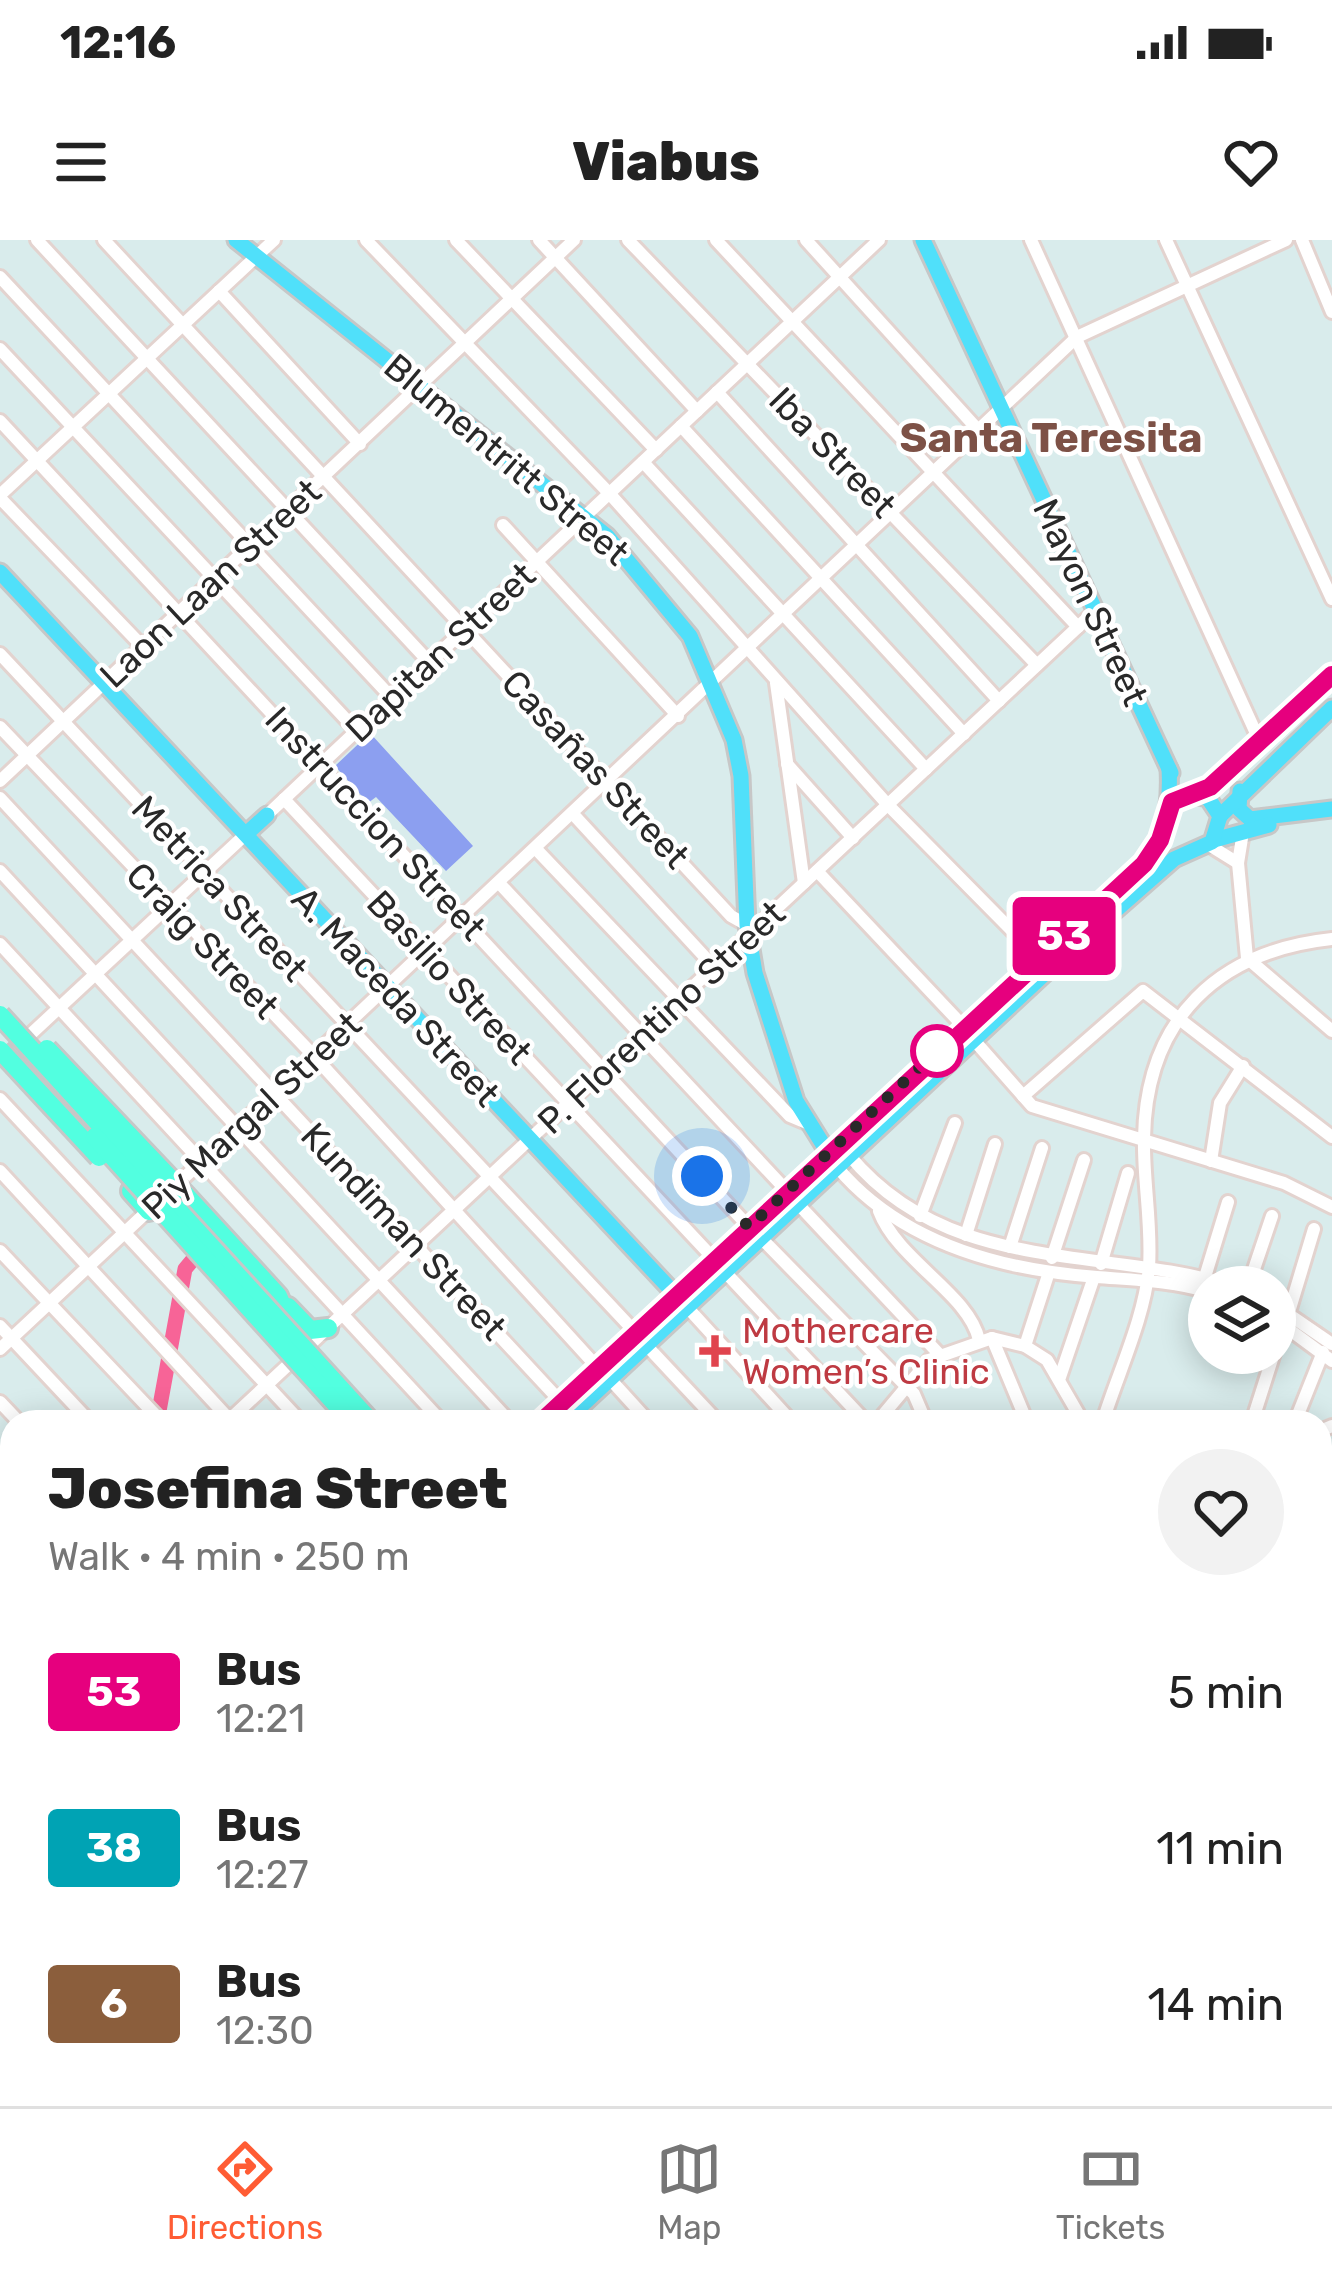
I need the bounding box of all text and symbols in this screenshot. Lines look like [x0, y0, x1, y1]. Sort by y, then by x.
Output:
text: 12:16 [60, 16, 176, 69]
icon: menu [48, 129, 114, 195]
icon: heart [1218, 129, 1284, 195]
text: Viabus [572, 130, 760, 194]
street label: Blumentritt Street [376, 345, 638, 574]
street label: Iba Street [760, 378, 905, 526]
district label: Santa Teresita [900, 413, 1202, 463]
street label: Laon Laan Street [91, 470, 330, 697]
street label: Mayon Street [1024, 492, 1157, 712]
street label: Dapitan Street [337, 554, 544, 751]
street label: Casañas Street [493, 661, 698, 877]
street label: Instruccion Street [257, 698, 495, 949]
street label: Metrica Street [123, 787, 316, 990]
street label: Craig Street [118, 853, 288, 1027]
street label: A. Maceda Street [283, 878, 508, 1115]
street label: Basilio Street [358, 881, 541, 1073]
street label: P. Florentino Street [529, 892, 794, 1143]
line badge: 53 [1010, 897, 1118, 975]
text: 53 [1037, 911, 1091, 961]
street label: Piy Margal Street [133, 1003, 370, 1228]
unlabelled marker [912, 1026, 962, 1076]
street label: Kundiman Street [292, 1114, 515, 1349]
your location [672, 1146, 732, 1206]
map controls [1188, 1266, 1296, 1374]
button: layers [1188, 1266, 1296, 1374]
place label: Mothercare Women’s Clinic [742, 1309, 990, 1393]
marker: Mothercare Women’s Clinic [699, 1335, 731, 1367]
button: heart [1158, 1449, 1284, 1575]
text: Josefina Street [48, 1455, 508, 1522]
text: Walk · 4 min · 250 m [48, 1534, 410, 1580]
text: Bus [216, 1643, 301, 1696]
text: 5 min [1168, 1666, 1284, 1719]
text: 53 [87, 1667, 141, 1717]
text: 12:21 [216, 1696, 305, 1742]
text: Bus [216, 1799, 301, 1852]
text: 11 min [1156, 1822, 1284, 1875]
text: 38 [86, 1823, 142, 1873]
text: 12:27 [216, 1852, 308, 1898]
text: Bus [216, 1955, 301, 2008]
text: 14 min [1148, 1978, 1284, 2031]
text: 6 [100, 1979, 128, 2029]
text: 12:30 [216, 2008, 314, 2054]
tab: Directions [167, 2136, 323, 2247]
tab: Map [656, 2136, 722, 2247]
tab: Tickets [1056, 2136, 1165, 2247]

